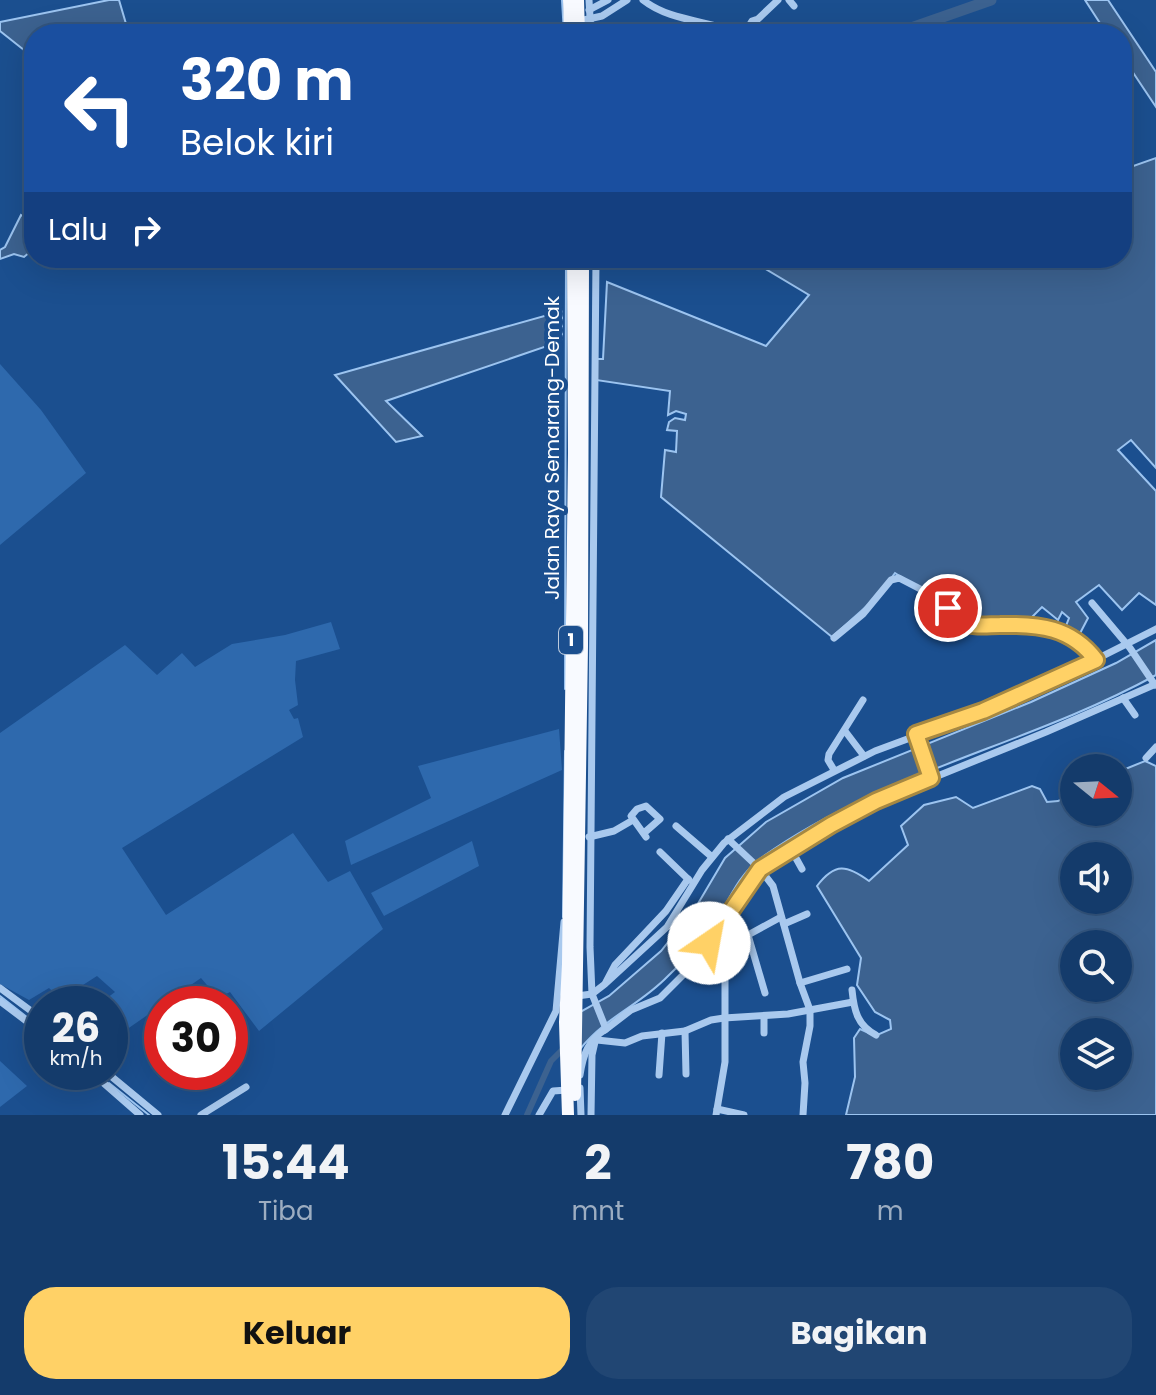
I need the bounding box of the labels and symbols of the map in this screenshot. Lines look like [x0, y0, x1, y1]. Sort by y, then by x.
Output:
street label: Jalan Raya Semarang-Demak [538, 295, 566, 600]
pin [914, 574, 982, 642]
road number: 1 [559, 626, 583, 654]
north arrow [1060, 754, 1132, 826]
position arrow [667, 901, 751, 985]
speed limit sign: 30 [144, 986, 248, 1090]

